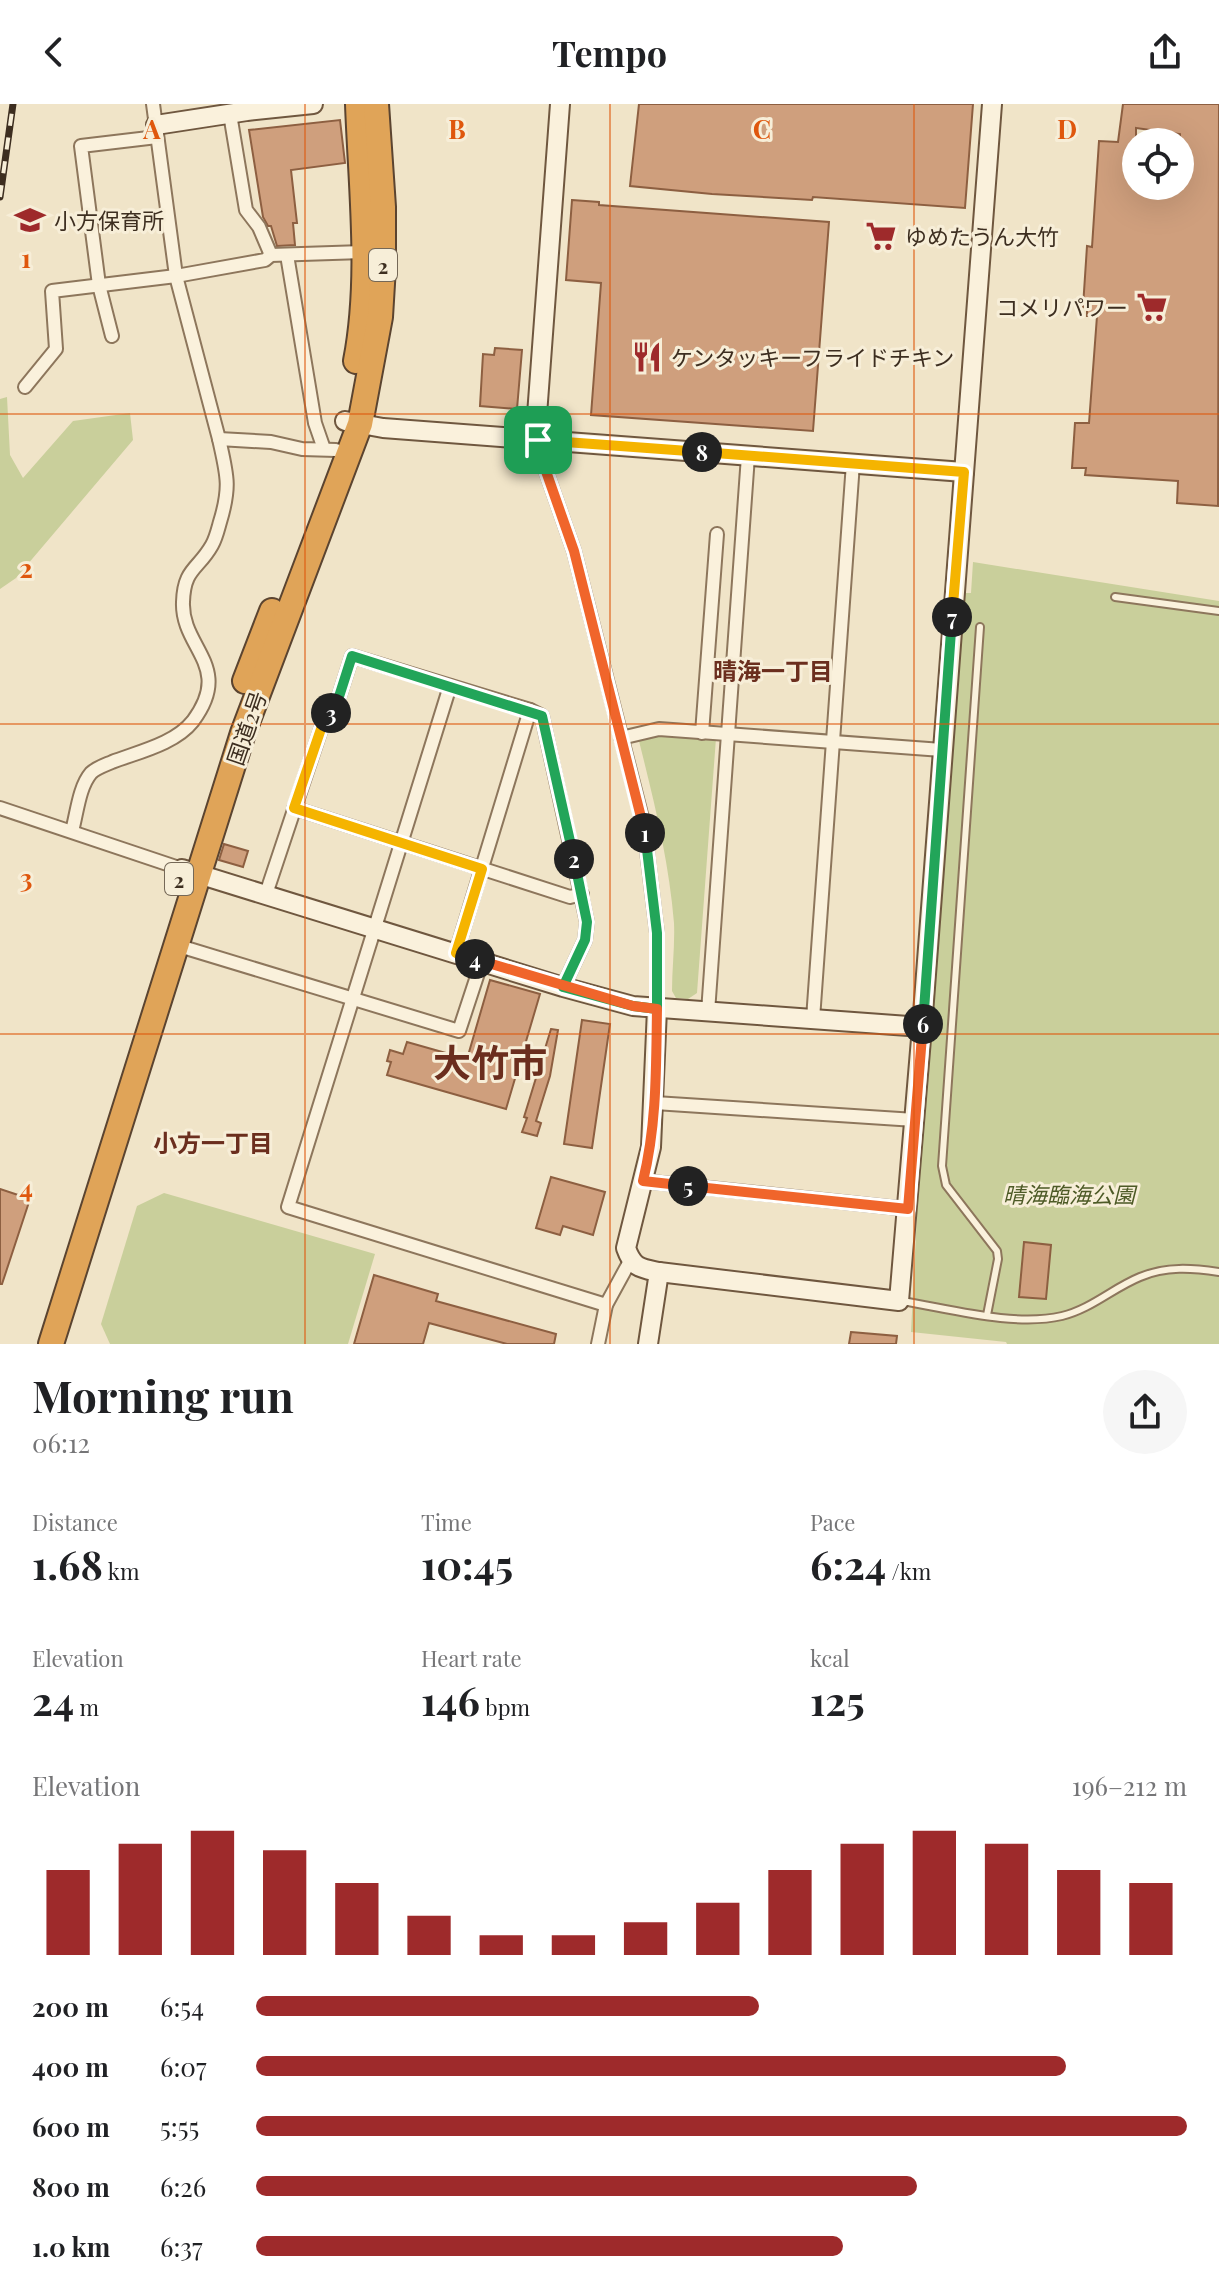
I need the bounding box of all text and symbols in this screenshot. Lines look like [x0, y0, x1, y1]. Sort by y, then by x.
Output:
text: Tempo [552, 28, 667, 76]
icon: back [32, 30, 76, 74]
icon: share [1143, 30, 1187, 74]
text: A [142, 111, 161, 146]
text: B [448, 111, 466, 146]
text: C [753, 111, 771, 146]
text: D [1057, 111, 1077, 146]
map controls [1122, 128, 1194, 200]
button: locate [1122, 128, 1194, 200]
school or university icon: 小方保育所 [13, 203, 47, 237]
place label: 小方保育所 [54, 205, 164, 235]
supermarket icon: ゆめたうん大竹 [864, 219, 898, 253]
place label: ゆめたうん大竹 [905, 221, 1059, 251]
text: 1 [21, 240, 31, 275]
road number: 2 [369, 249, 397, 281]
supermarket icon: コメリパワー [1135, 290, 1169, 324]
place label: コメリパワー [996, 292, 1128, 322]
restaurant icon: ケンタッキーフライドチキン [630, 340, 664, 374]
place label: ケンタッキーフライドチキン [671, 342, 954, 372]
pin [504, 406, 572, 474]
icon: arrive [516, 418, 560, 462]
pin: 8 [682, 432, 722, 472]
text: 8 [696, 437, 708, 467]
text: 2 [19, 550, 33, 585]
pin: 7 [932, 597, 972, 637]
text: 7 [947, 602, 957, 632]
district label: 晴海一丁目 [713, 654, 833, 686]
street label: 国道2号 [219, 687, 273, 769]
pin: 3 [311, 693, 351, 733]
text: 3 [326, 698, 336, 728]
pin: 1 [625, 813, 665, 853]
text: 1 [641, 818, 649, 848]
pin: 2 [554, 839, 594, 879]
text: 2 [568, 844, 580, 874]
text: 3 [20, 860, 32, 895]
road number: 2 [165, 863, 193, 895]
pin: 4 [455, 939, 495, 979]
text: 4 [469, 944, 481, 974]
pin: 6 [903, 1004, 943, 1044]
text: 6 [917, 1009, 929, 1039]
district label: 大竹市 [433, 1036, 547, 1087]
district label: 小方一丁目 [153, 1126, 273, 1158]
pin: 5 [668, 1166, 708, 1206]
text: 4 [19, 1170, 33, 1205]
text: 5 [683, 1171, 693, 1201]
park label: 晴海臨海公園 [1003, 1179, 1138, 1209]
text: Morning run [32, 1365, 294, 1424]
button: share [1103, 1370, 1187, 1454]
text: 06:12 [32, 1425, 90, 1460]
text: Distance [32, 1507, 118, 1537]
text: Time [421, 1507, 472, 1537]
text: Pace [810, 1507, 856, 1537]
text: 1.68 [32, 1537, 103, 1590]
text: 10:45 [421, 1537, 513, 1590]
text: 6:24 [810, 1537, 886, 1590]
text: km [103, 1556, 139, 1586]
text: /km [886, 1556, 931, 1586]
text: Elevation [32, 1643, 124, 1673]
text: Heart rate [421, 1643, 522, 1673]
text: kcal [810, 1643, 849, 1673]
text: 24 [32, 1673, 74, 1726]
text: 146 [421, 1673, 480, 1726]
text: 125 [810, 1673, 865, 1726]
text: m [74, 1692, 99, 1722]
text: bpm [480, 1692, 530, 1722]
text: Elevation [32, 1768, 140, 1803]
text: 196–212 m [1072, 1768, 1187, 1803]
text: 200 m [32, 1989, 109, 2024]
text: 6:54 [160, 1989, 204, 2024]
text: 400 m [32, 2049, 109, 2084]
text: 6:07 [160, 2049, 207, 2084]
text: 600 m [32, 2109, 110, 2144]
text: 5:55 [160, 2109, 199, 2144]
text: 800 m [32, 2169, 110, 2204]
text: 6:26 [160, 2169, 206, 2204]
text: 1.0 km [32, 2229, 110, 2264]
text: 6:37 [160, 2229, 203, 2264]

